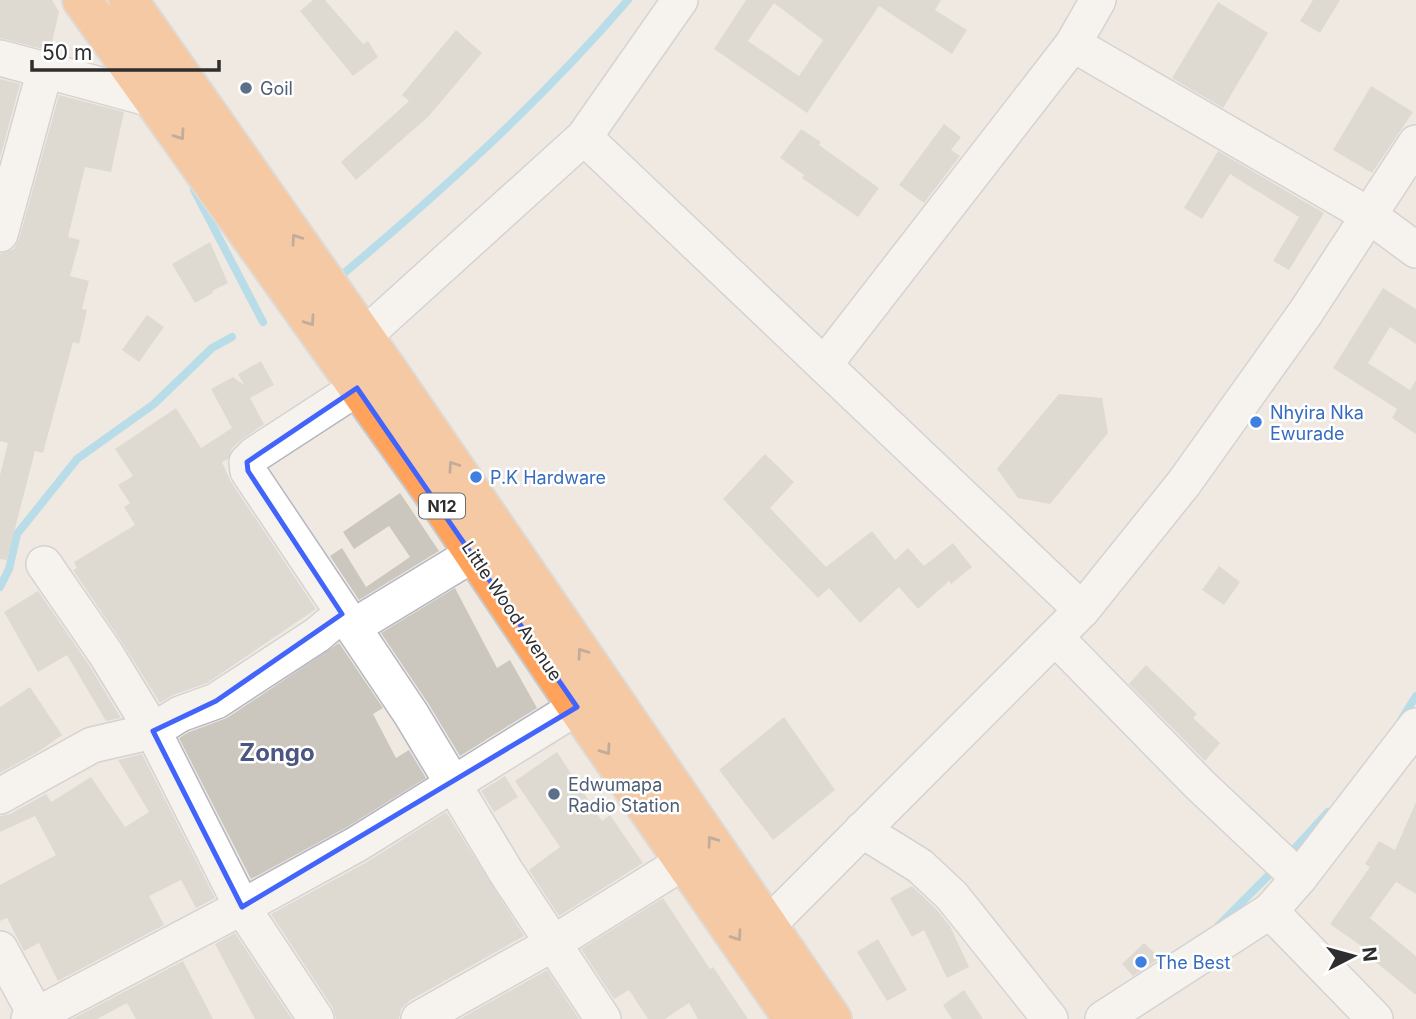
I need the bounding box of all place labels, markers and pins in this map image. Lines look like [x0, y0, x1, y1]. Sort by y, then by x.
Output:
place label: Goil [260, 78, 293, 99]
marker: Goil [238, 80, 254, 96]
place label: Nhyira Nka Ewurade [1270, 402, 1364, 444]
marker: Nhyira Nka Ewurade [1248, 414, 1264, 430]
place label: P.K Hardware [490, 467, 606, 488]
marker: P.K Hardware [468, 469, 484, 485]
place label: Edwumapa Radio Station [568, 774, 680, 816]
marker: Edwumapa Radio Station [546, 786, 562, 802]
place label: The Best [1155, 952, 1231, 973]
marker: The Best [1133, 954, 1149, 970]

